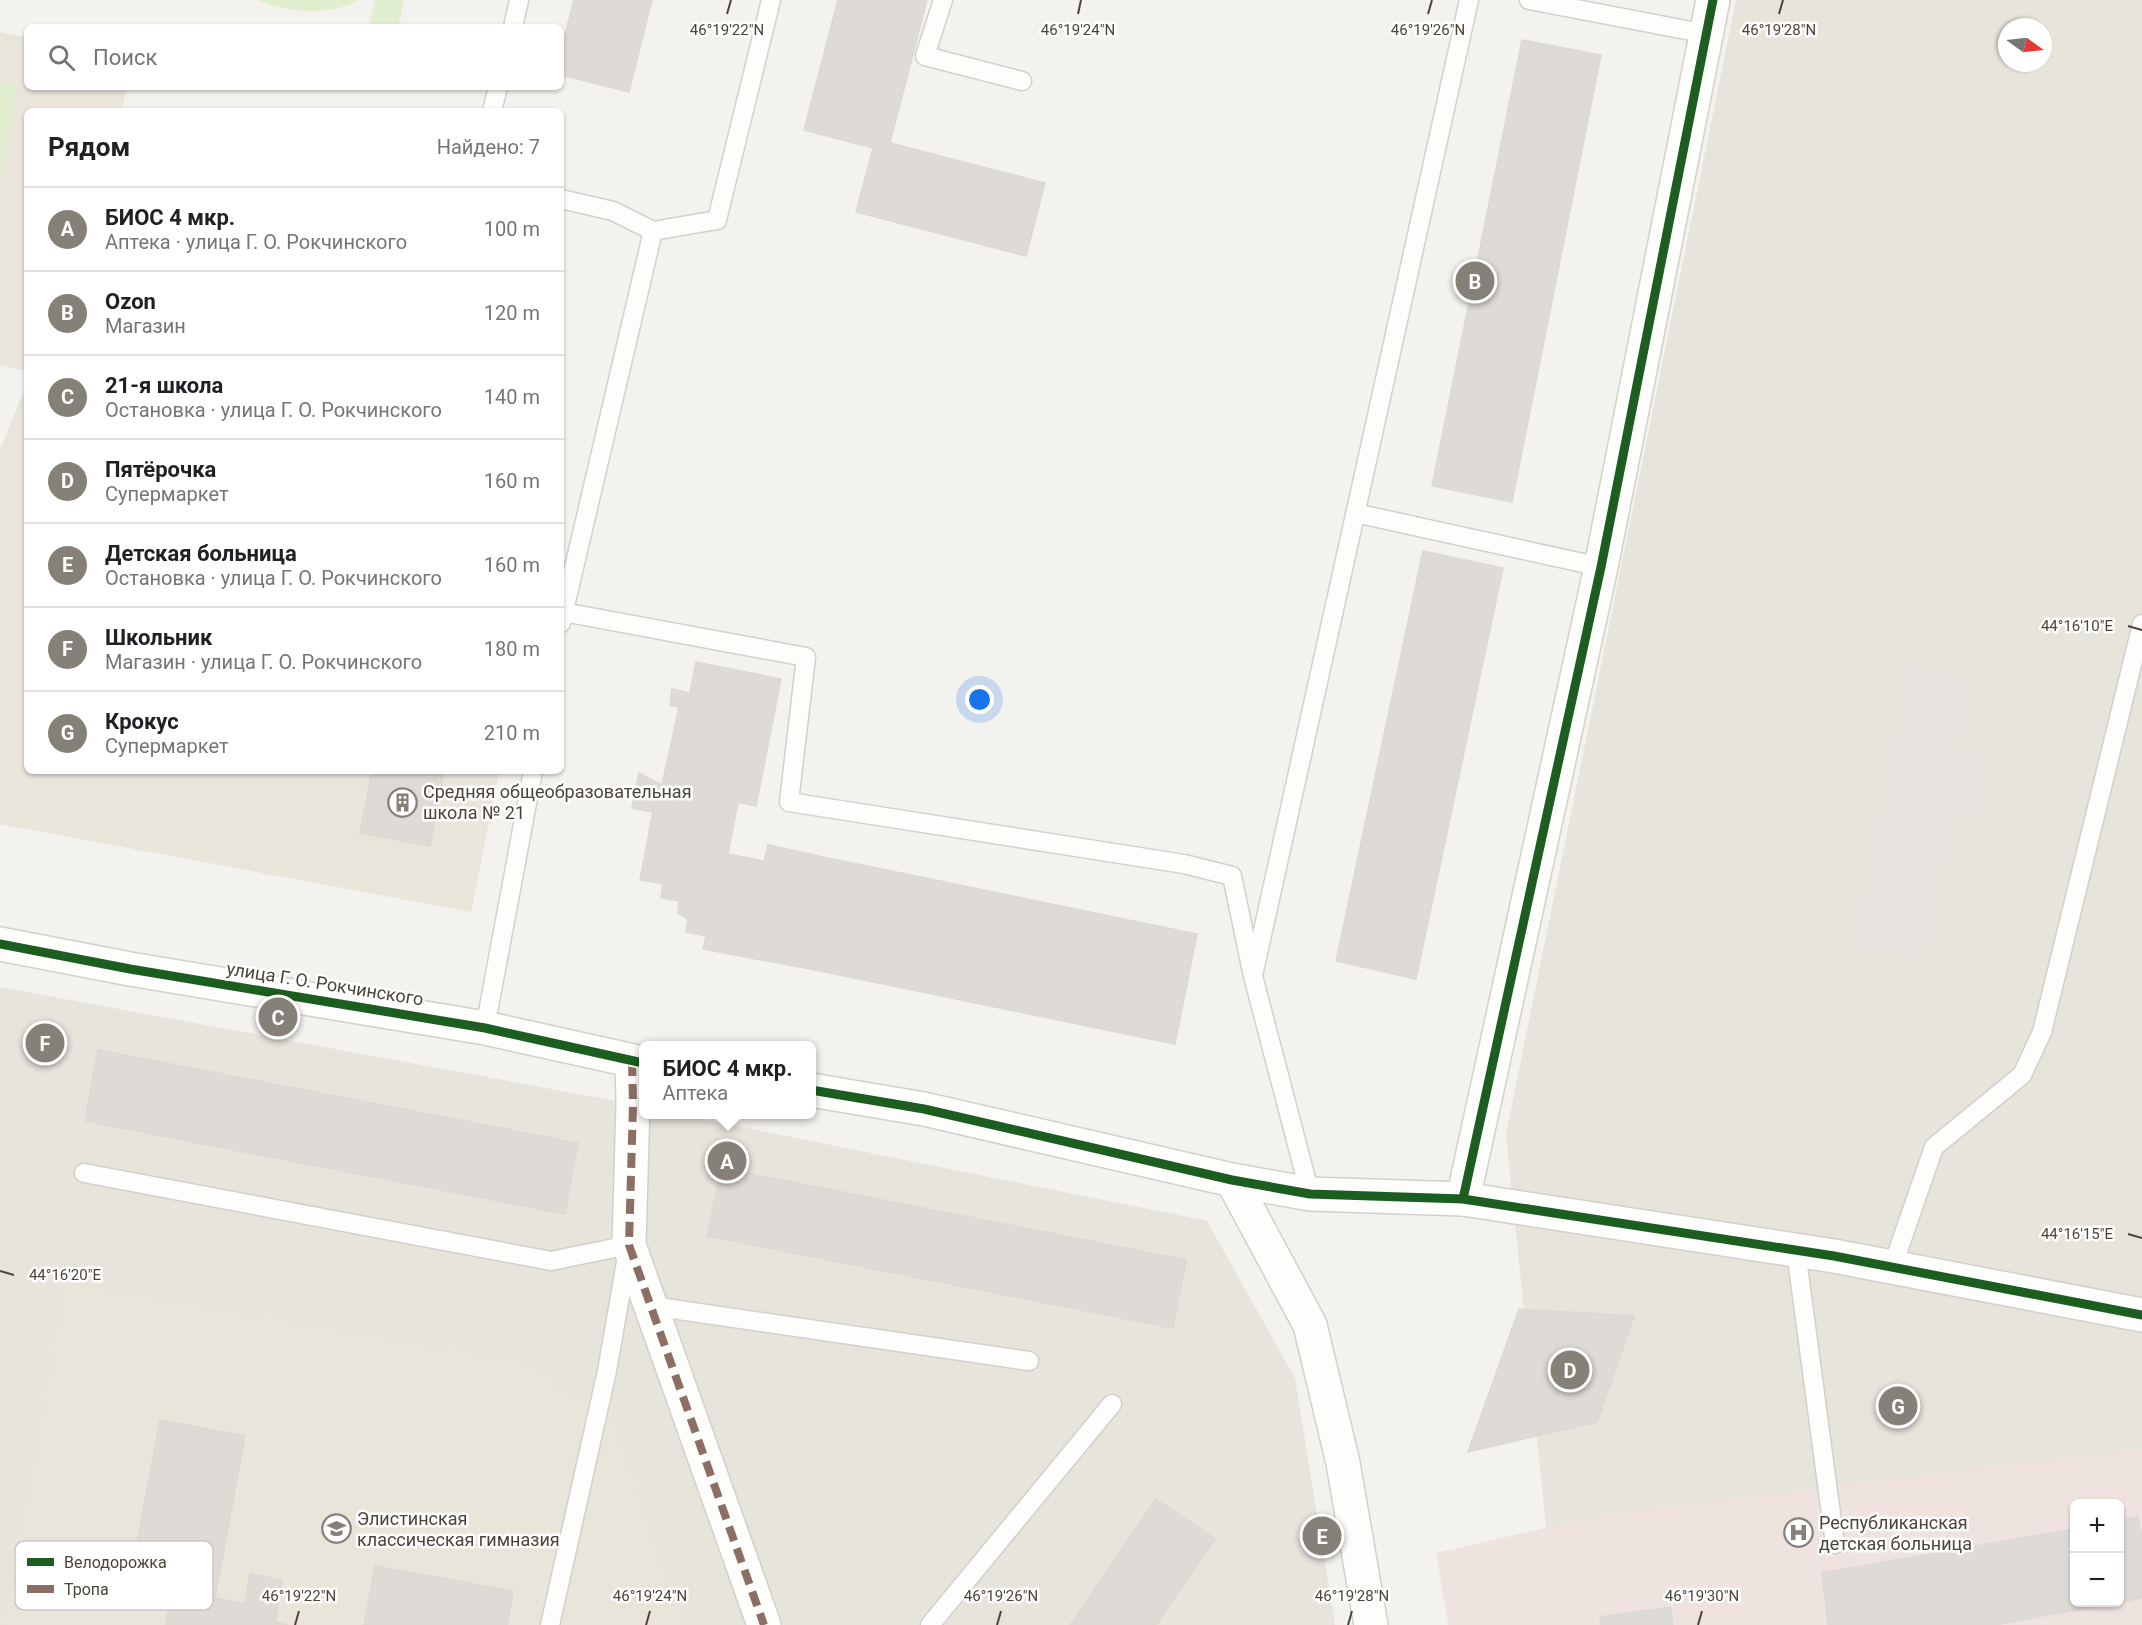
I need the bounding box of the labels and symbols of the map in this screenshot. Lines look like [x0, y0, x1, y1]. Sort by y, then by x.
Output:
north arrow [1998, 18, 2052, 72]
text: 46°19'22"N [690, 21, 764, 39]
text: 46°19'24"N [1041, 21, 1115, 39]
text: 46°19'26"N [1391, 21, 1465, 39]
text: 46°19'28"N [1742, 21, 1816, 39]
pin: B [1456, 258, 1494, 304]
text: 44°16'10"E [2041, 617, 2114, 635]
your location [965, 685, 994, 714]
place label: Средняя общеобразовательная школа № 21 [423, 781, 692, 823]
building icon: Средняя общеобразовательная школа № 21 [386, 786, 418, 818]
street label: улица Г. О. Рокчинского [225, 958, 425, 1009]
pin: C [258, 994, 298, 1040]
pin: F [26, 1020, 64, 1066]
pin: A [708, 1138, 746, 1184]
text: 44°16'15"E [2041, 1225, 2114, 1243]
text: 44°16'20"E [29, 1266, 102, 1284]
pin: D [1550, 1348, 1590, 1392]
pin: G [1878, 1384, 1918, 1428]
place label: Элистинская классическая гимназия [357, 1508, 560, 1550]
place label: Республиканская детская больница [1819, 1512, 1972, 1554]
school or university icon: Элистинская классическая гимназия [320, 1513, 352, 1545]
pin: E [1302, 1514, 1342, 1558]
hospital icon: Республиканская детская больница [1782, 1517, 1814, 1549]
legend [15, 1541, 213, 1610]
text: Велодорожка [64, 1553, 167, 1572]
text: Тропа [64, 1580, 109, 1599]
text: 46°19'22"N [262, 1587, 336, 1605]
text: 46°19'24"N [613, 1587, 687, 1605]
text: 46°19'26"N [964, 1587, 1038, 1605]
text: 46°19'28"N [1315, 1587, 1389, 1605]
text: 46°19'30"N [1665, 1587, 1739, 1605]

